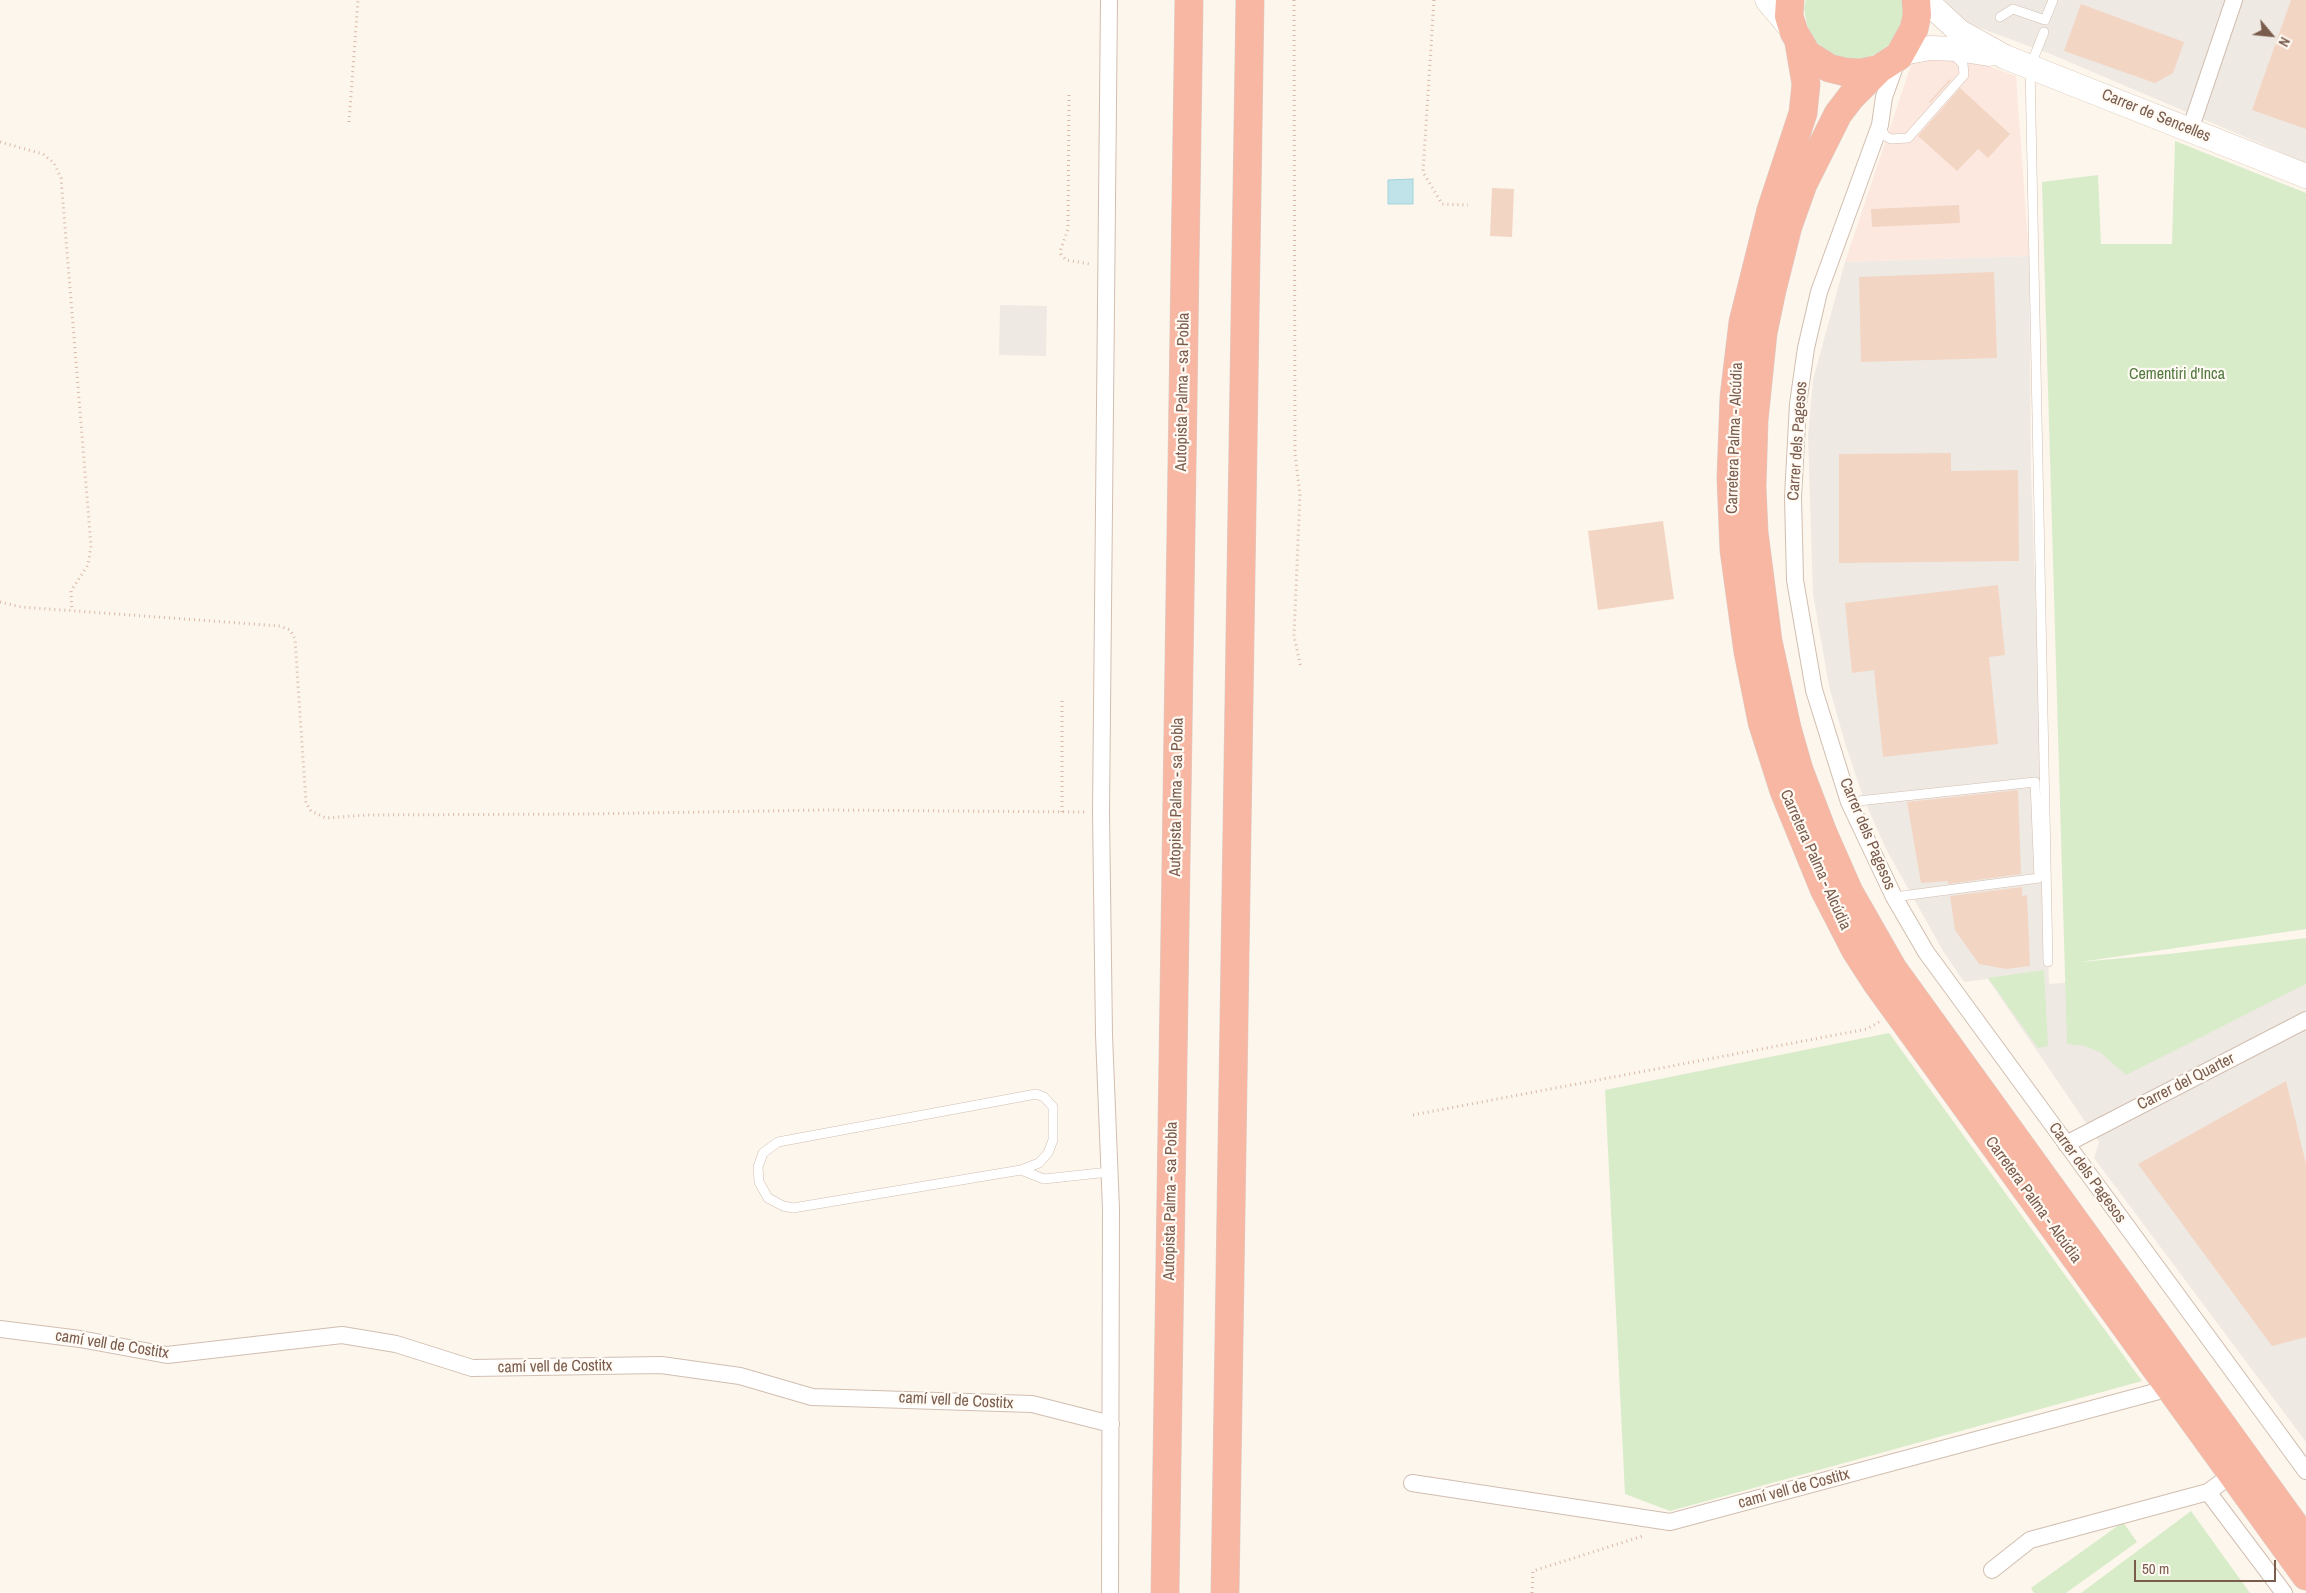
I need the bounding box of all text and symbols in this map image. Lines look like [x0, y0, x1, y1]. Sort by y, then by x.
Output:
north arrow [2246, 10, 2296, 60]
text: N [2274, 34, 2294, 50]
street label: Carrer de Sencelles [2099, 85, 2213, 147]
street label: Autopista Palma - sa Pobla [1172, 312, 1194, 472]
street label: Carretera Palma - Alcúdia [1723, 362, 1747, 514]
park label: Cementiri d'Inca [2129, 365, 2225, 385]
street label: Carrer dels Pagesos [1784, 381, 1812, 501]
street label: Autopista Palma - sa Pobla [1166, 717, 1188, 877]
street label: Carrer dels Pagesos [1835, 775, 1899, 893]
street label: Carretera Palma - Alcúdia [1775, 787, 1855, 933]
street label: Carrer del Quarter [2134, 1049, 2238, 1115]
street label: Carrer dels Pagesos [2044, 1119, 2130, 1227]
street label: Autopista Palma - sa Pobla [1160, 1121, 1182, 1281]
street label: Carretera Palma - Alcúdia [1981, 1133, 2085, 1267]
street label: camí vell de Costitx [54, 1327, 170, 1363]
street label: camí vell de Costitx [498, 1356, 612, 1378]
street label: camí vell de Costitx [898, 1388, 1014, 1414]
street label: camí vell de Costitx [1736, 1465, 1852, 1513]
scale bar [2136, 1550, 2278, 1582]
text: 50 m [2142, 1558, 2169, 1579]

